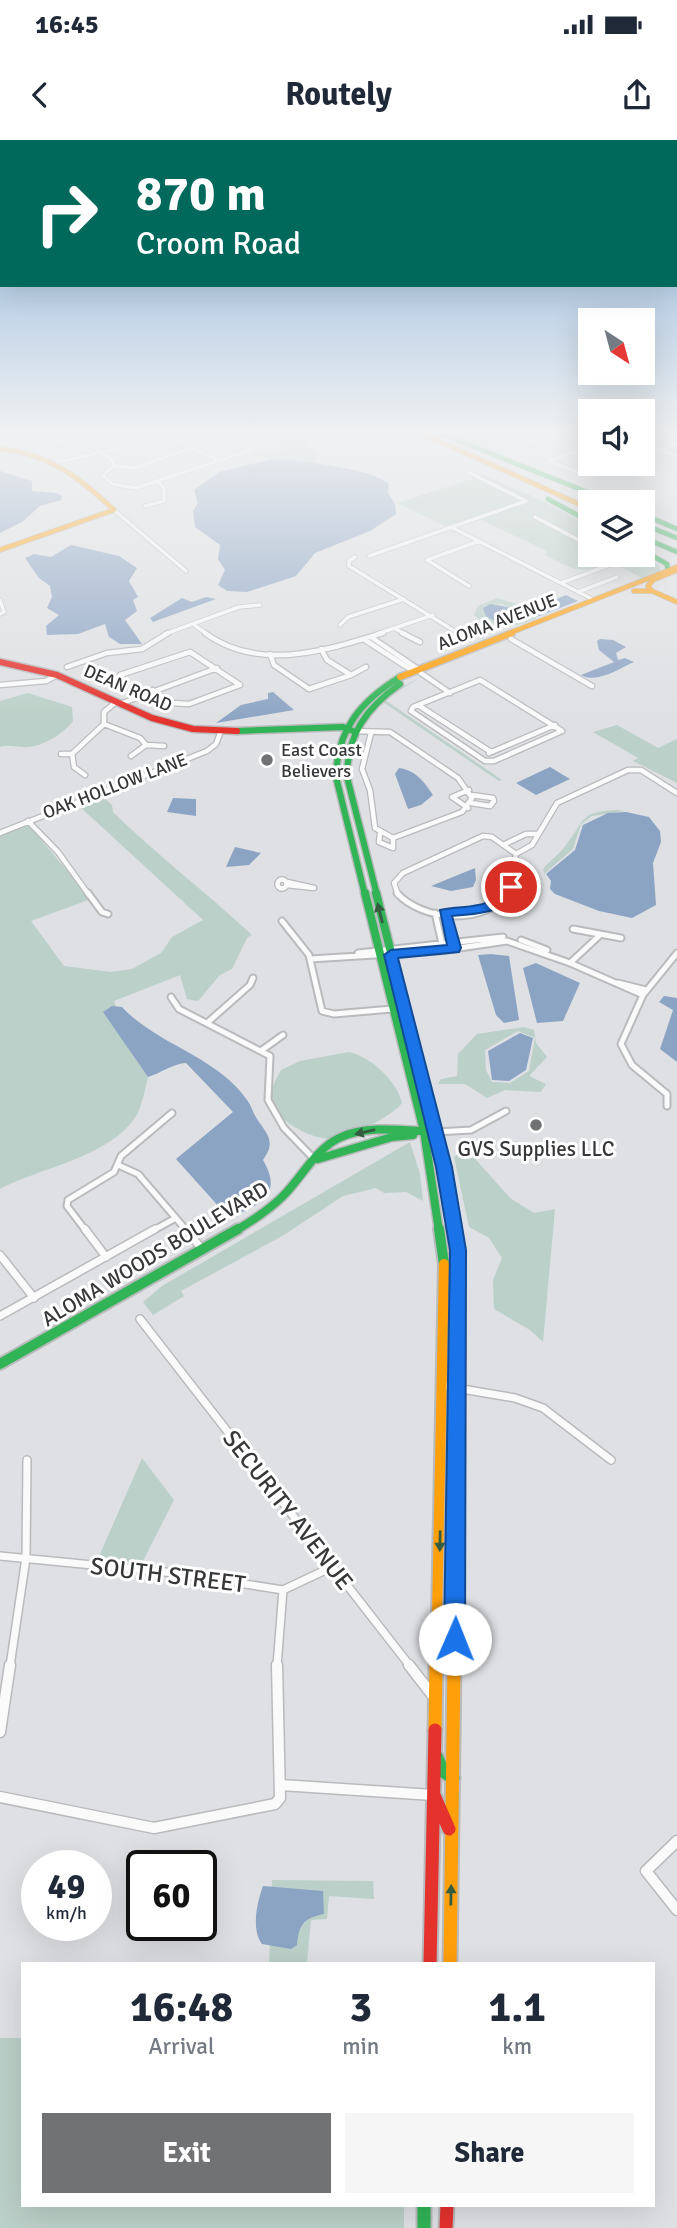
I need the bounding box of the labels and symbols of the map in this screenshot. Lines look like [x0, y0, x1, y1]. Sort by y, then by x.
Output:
north arrow [578, 308, 654, 385]
street label: ALOMA AVENUE [434, 589, 560, 655]
street label: DEAN ROAD [80, 660, 176, 716]
place label: East Coast Believers [281, 739, 362, 782]
street label: OAK HOLLOW LANE [40, 748, 190, 824]
marker: East Coast Believers [259, 752, 275, 768]
pin [481, 857, 541, 917]
one-way arrow [374, 902, 385, 924]
marker: GVS Supplies LLC [528, 1117, 544, 1133]
one-way arrow [354, 1127, 376, 1138]
place label: GVS Supplies LLC [458, 1136, 614, 1162]
street label: ALOMA WOODS BOULEVARD [37, 1176, 273, 1332]
street label: SECURITY AVENUE [216, 1424, 360, 1596]
one-way arrow [435, 1530, 446, 1552]
street label: SOUTH STREET [89, 1551, 248, 1599]
position arrow [418, 1602, 492, 1676]
speed limit sign: 60 [126, 1850, 217, 1941]
one-way arrow [445, 1884, 457, 1906]

